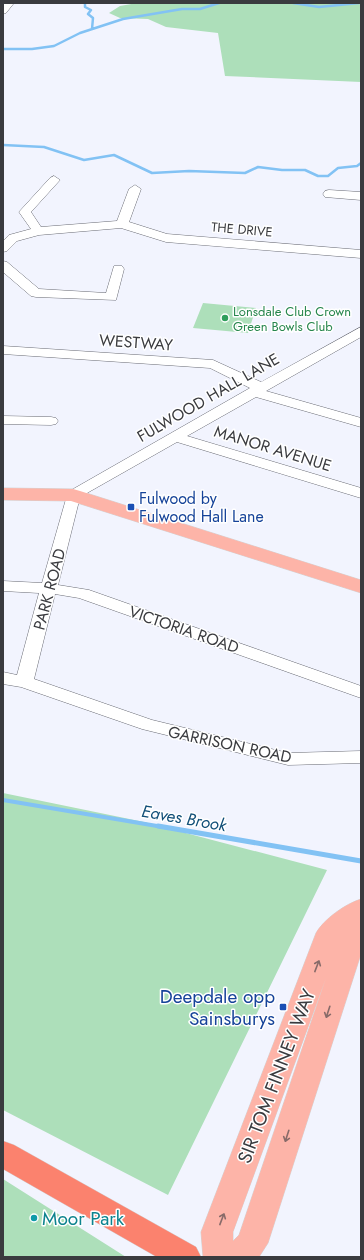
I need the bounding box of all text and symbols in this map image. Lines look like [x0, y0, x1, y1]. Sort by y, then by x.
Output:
street label: THE DRIVE [211, 217, 273, 242]
place label: Lonsdale Club Crown Green Bowls Club [233, 302, 351, 336]
marker: Lonsdale Club Crown Green Bowls Club [220, 313, 230, 323]
street label: WESTWAY [98, 328, 174, 357]
street label: FULWOOD HALL LANE [133, 347, 284, 448]
street label: MANOR AVENUE [211, 420, 334, 477]
place label: Fulwood by Fulwood Hall Lane [139, 487, 264, 528]
marker: Fulwood by Fulwood Hall Lane [126, 502, 136, 512]
street label: PARK ROAD [28, 546, 71, 632]
street label: VICTORIA ROAD [126, 600, 242, 659]
street label: GARRISON ROAD [166, 720, 294, 769]
water label: Eaves Brook [140, 799, 229, 837]
one-way arrow [313, 961, 321, 973]
place label: Deepdale opp Sainsburys [160, 983, 275, 1032]
street label: SIR TOM FINNEY WAY [231, 985, 322, 1167]
marker: Deepdale opp Sainsburys [278, 1002, 288, 1012]
one-way arrow [324, 1006, 332, 1018]
one-way arrow [283, 1129, 291, 1141]
place label: Moor Park [42, 1205, 125, 1232]
marker: Moor Park [29, 1213, 39, 1223]
one-way arrow [218, 1213, 226, 1225]

